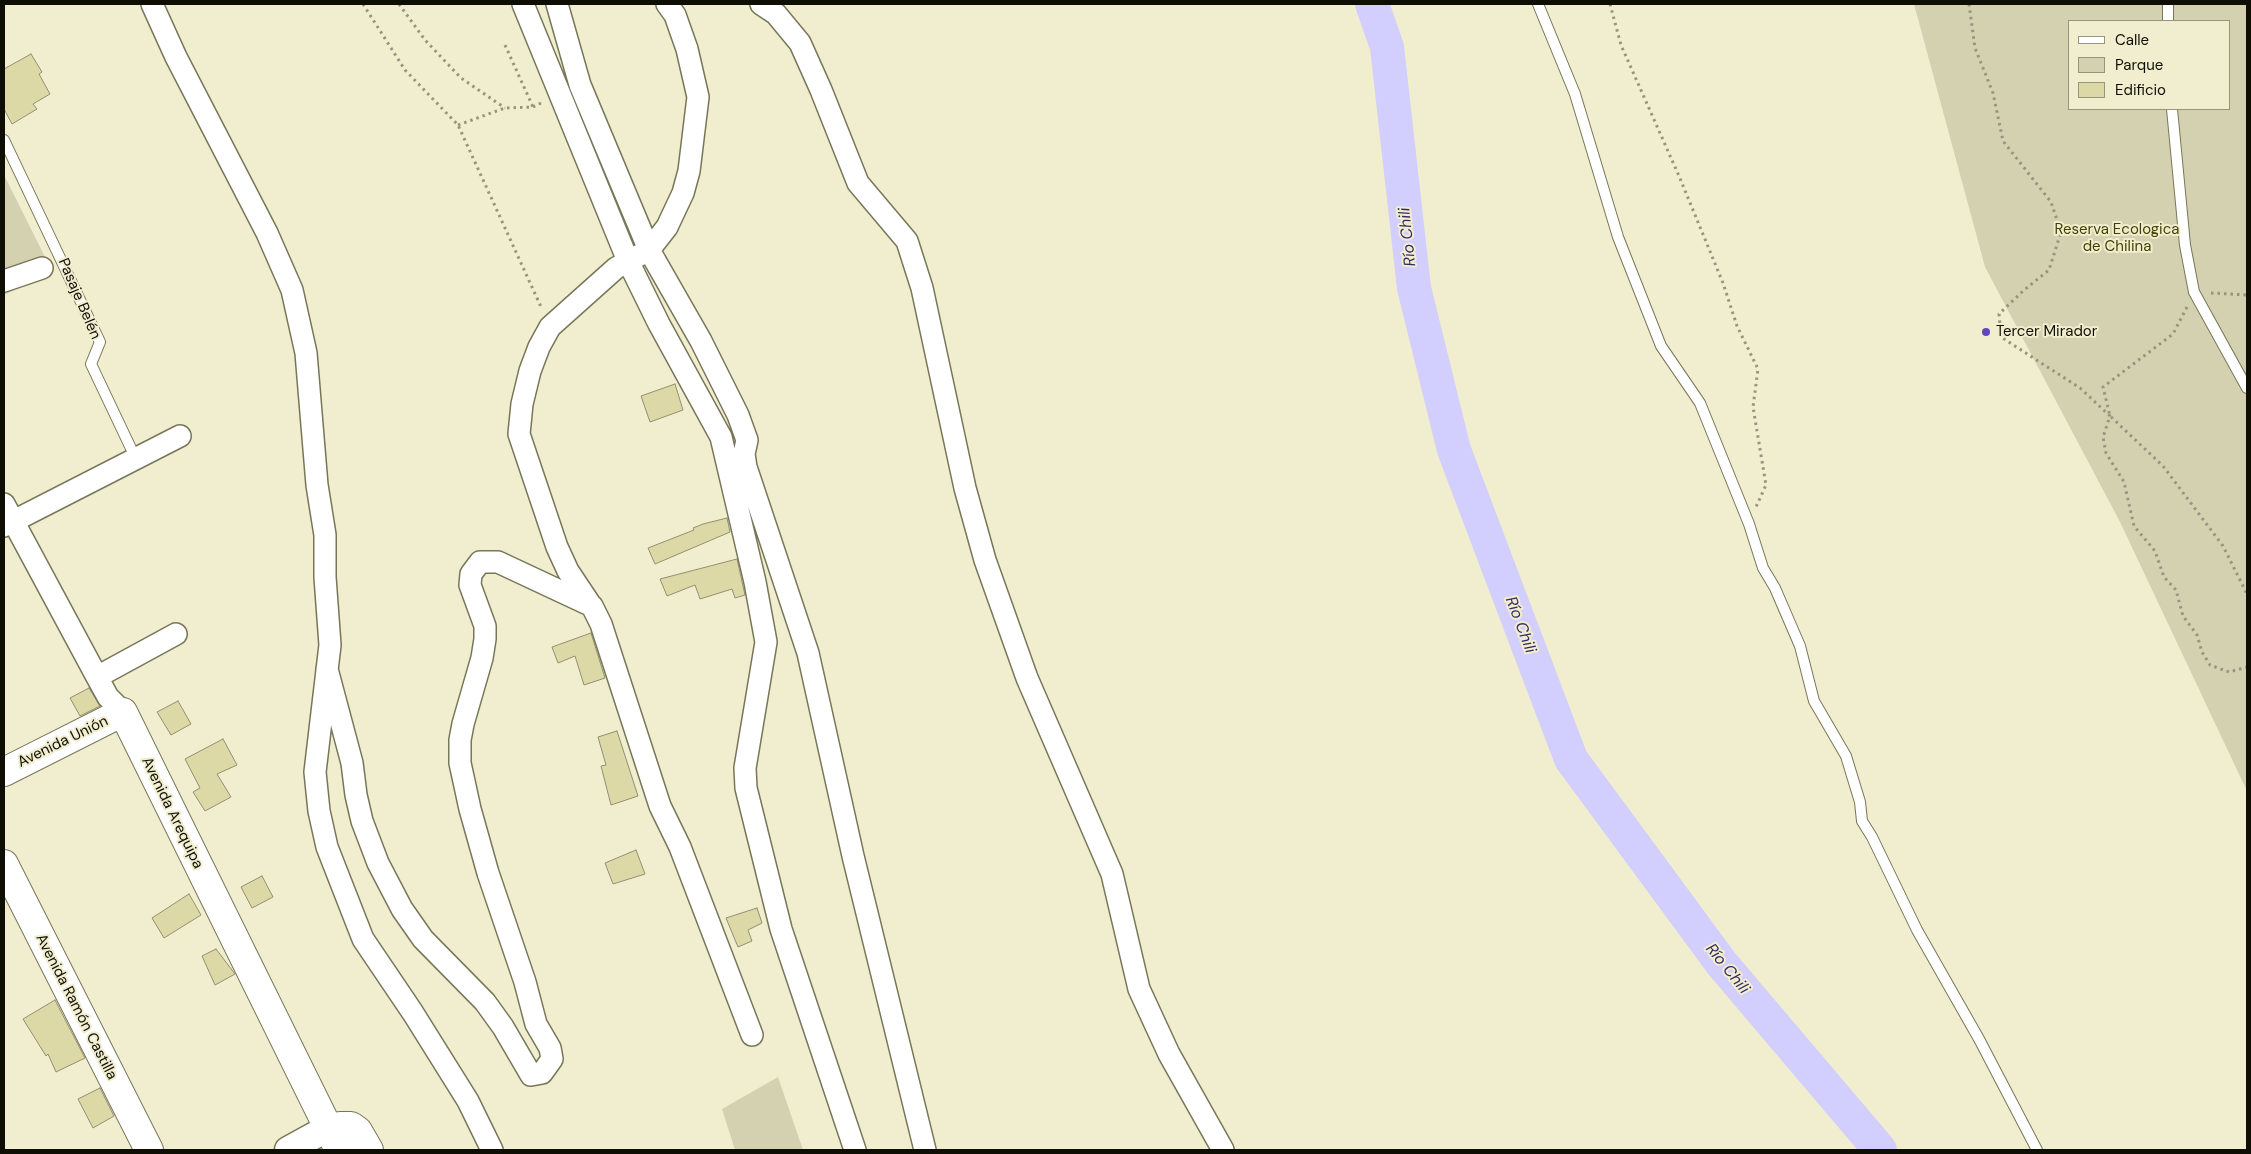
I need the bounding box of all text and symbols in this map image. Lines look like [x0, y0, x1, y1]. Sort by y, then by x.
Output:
legend [2068, 20, 2231, 110]
text: Calle [2115, 30, 2149, 50]
text: Parque [2115, 55, 2163, 75]
text: Edificio [2115, 80, 2166, 100]
water label: Río Chili [1395, 207, 1421, 267]
park label: Reserva Ecologica de Chilina [2055, 221, 2179, 256]
street label: Pasaje Belén [54, 256, 104, 342]
place label: Tercer Mirador [1996, 323, 2097, 341]
marker: Tercer Mirador [1980, 326, 1992, 338]
water label: Río Chili [1500, 594, 1540, 656]
street label: Avenida Unión [15, 712, 111, 772]
street label: Avenida Arequipa [137, 754, 207, 872]
street label: Avenida Ramón Castilla [31, 931, 121, 1083]
water label: Río Chili [1701, 940, 1753, 998]

